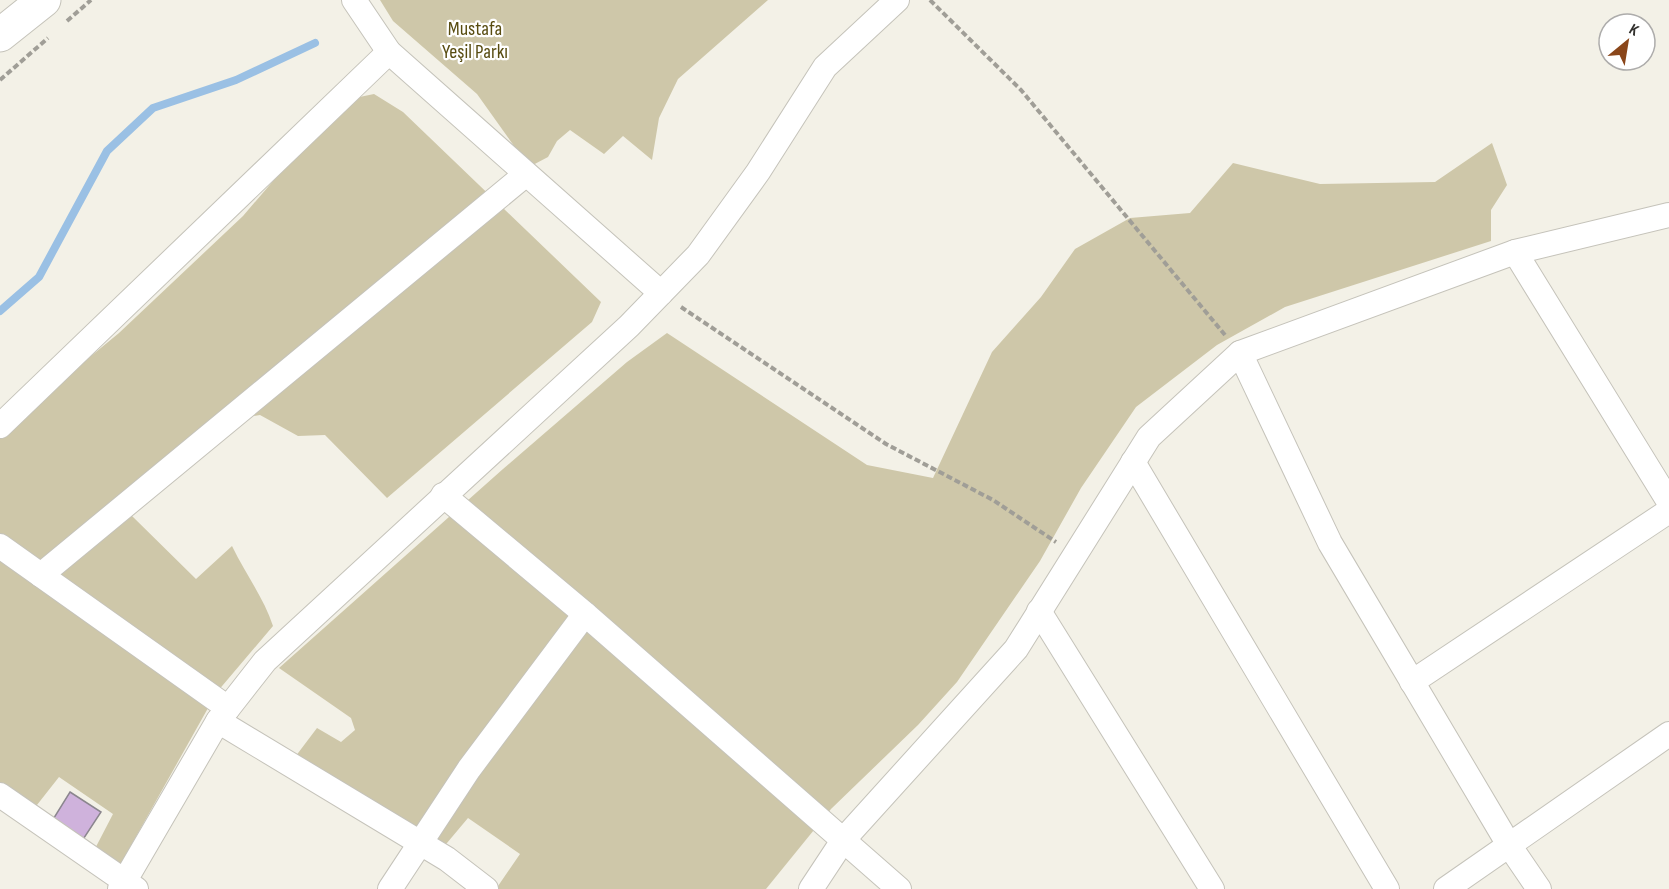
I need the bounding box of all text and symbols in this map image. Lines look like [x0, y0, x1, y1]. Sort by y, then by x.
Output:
north arrow [1597, 12, 1657, 72]
park label: Mustafa Yeşil Parkı [442, 17, 508, 64]
text: K [1626, 20, 1642, 41]

